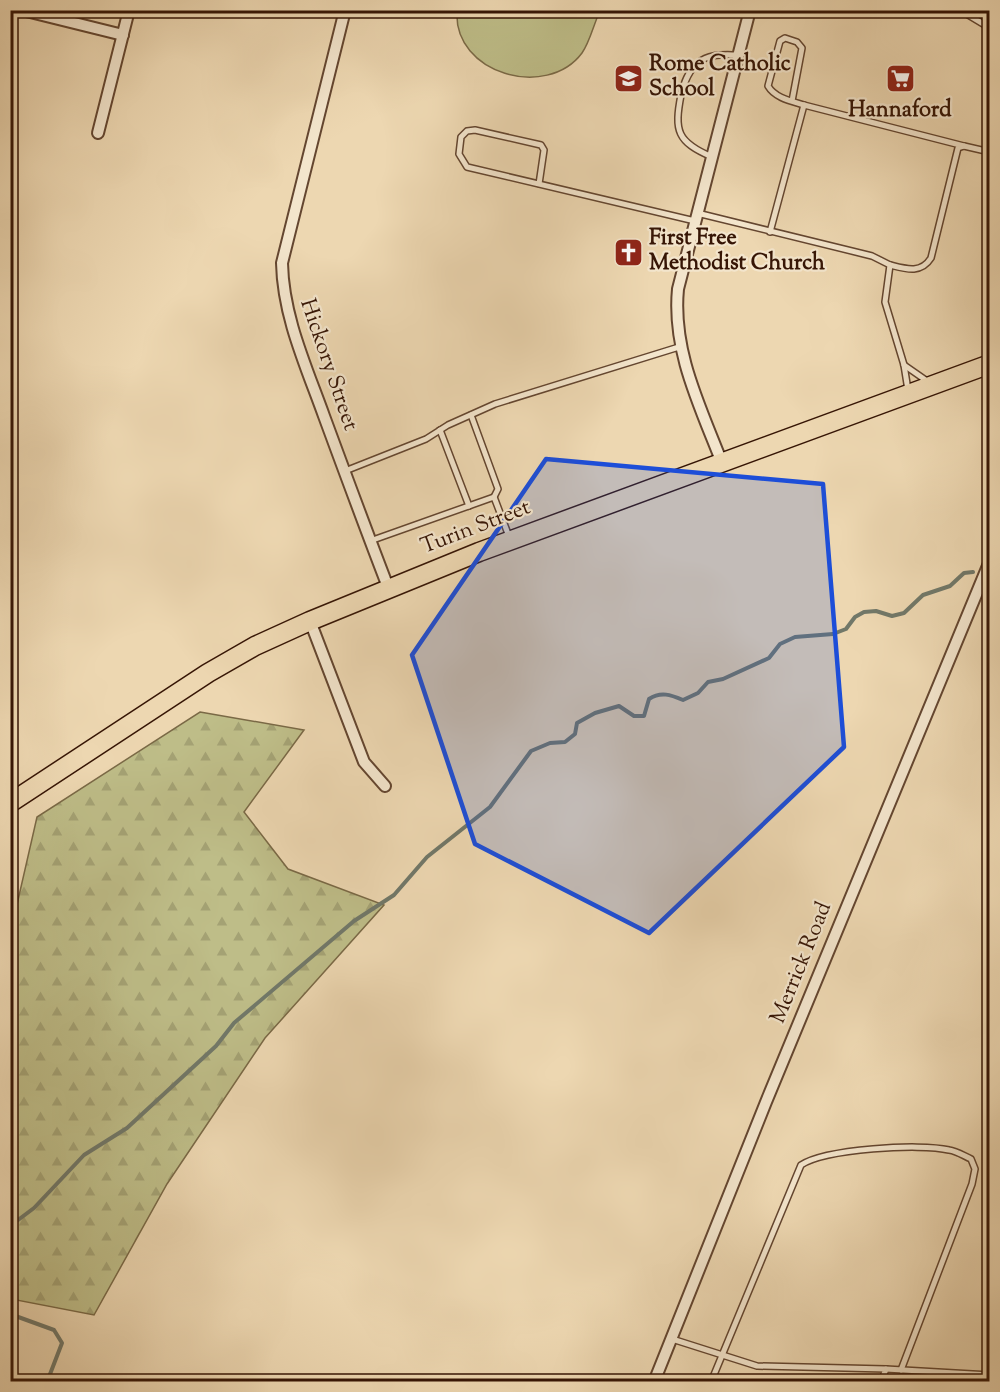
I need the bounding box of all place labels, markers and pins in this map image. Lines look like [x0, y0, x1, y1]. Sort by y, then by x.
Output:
place label: Rome Catholic School [649, 49, 791, 106]
school or university icon: Rome Catholic School [612, 62, 644, 94]
supermarket icon: Hannaford [884, 63, 916, 95]
place label: Hannaford [848, 95, 952, 127]
place label: First Free Methodist Church [649, 223, 825, 280]
church icon: First Free Methodist Church [612, 236, 644, 268]

